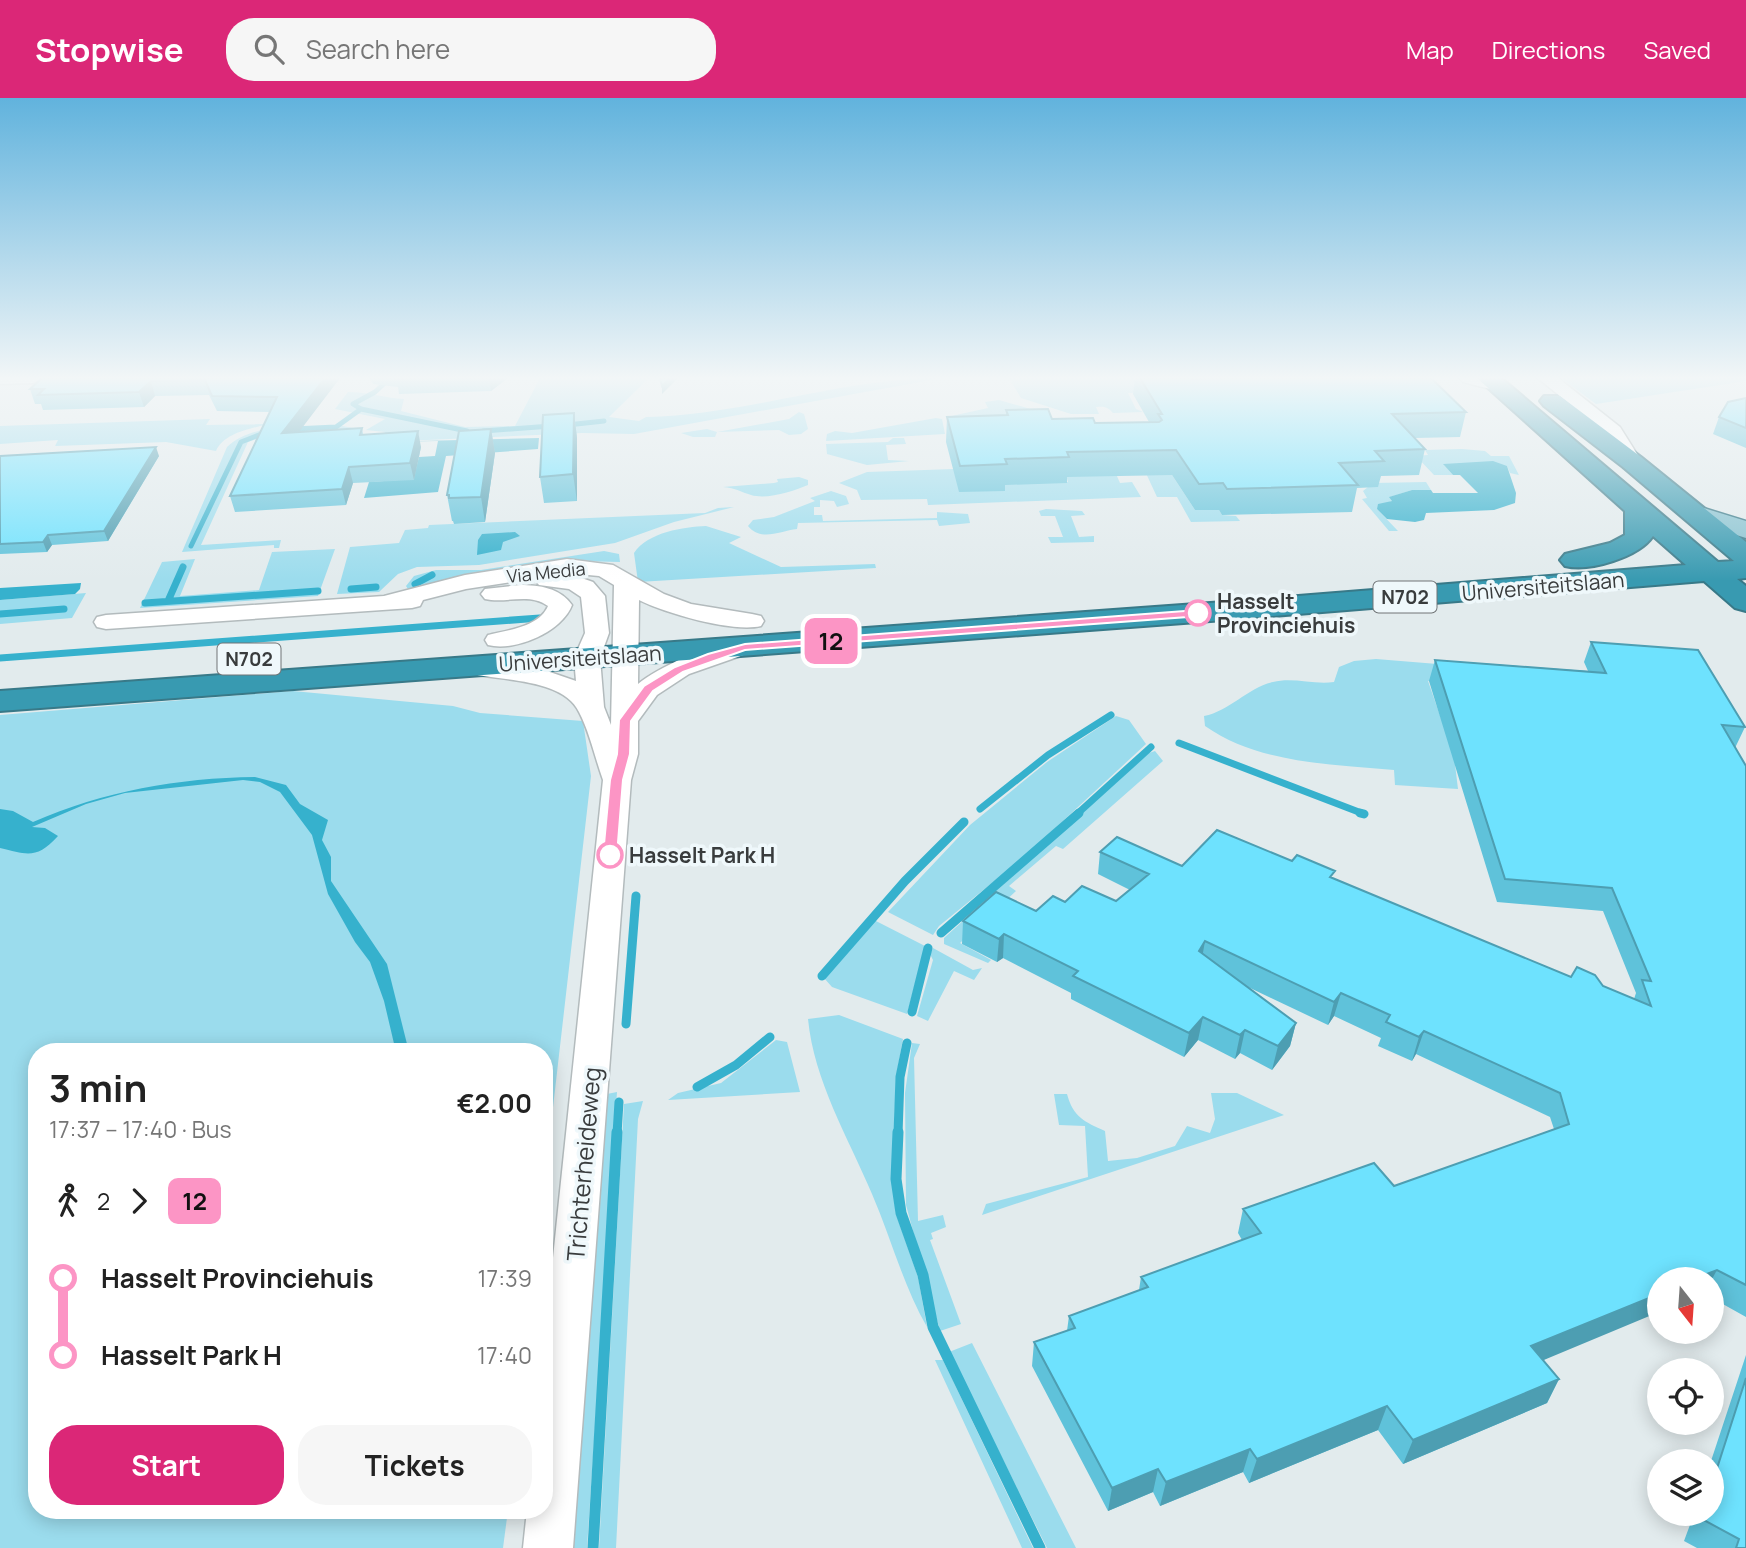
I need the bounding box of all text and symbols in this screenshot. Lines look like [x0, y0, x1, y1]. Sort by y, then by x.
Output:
search box [226, 18, 716, 81]
text: Stopwise [35, 27, 184, 72]
icon: search [250, 30, 288, 68]
text: Search here [306, 31, 450, 67]
text: Map [1406, 33, 1454, 66]
text: Directions [1492, 33, 1605, 66]
text: Saved [1643, 33, 1711, 66]
street label: Via Media [506, 556, 586, 588]
street label: Universiteitslaan [1461, 565, 1625, 607]
road number: N702 [1374, 582, 1436, 612]
place label: Hasselt Provinciehuis [1217, 587, 1355, 639]
marker: Hasselt Provinciehuis [1185, 600, 1211, 626]
line badge: 12 [800, 618, 862, 664]
text: 12 [819, 624, 843, 657]
street label: Universiteitslaan [498, 638, 662, 678]
road number: N702 [218, 644, 280, 674]
place label: Hasselt Park H [629, 841, 775, 869]
marker: Hasselt Park H [597, 842, 623, 868]
text: 3 min [49, 1061, 147, 1113]
street label: Trichterheideweg [558, 1066, 608, 1262]
text: €2.00 [457, 1085, 532, 1121]
text: 17:37 – 17:40 · Bus [49, 1113, 232, 1145]
icon: walk [49, 1182, 87, 1220]
icon: forward [120, 1182, 158, 1220]
text: 12 [182, 1184, 207, 1217]
text: 2 [97, 1185, 110, 1217]
text: Hasselt Provinciehuis [101, 1260, 374, 1296]
text: 17:39 [478, 1262, 532, 1294]
north arrow [1647, 1267, 1724, 1344]
map controls [1647, 1267, 1724, 1526]
text: Hasselt Park H [101, 1337, 282, 1373]
text: 17:40 [477, 1339, 532, 1371]
button: locate [1647, 1358, 1724, 1435]
button: Start [49, 1425, 284, 1505]
button: Tickets [298, 1425, 532, 1505]
button: layers [1647, 1449, 1724, 1526]

